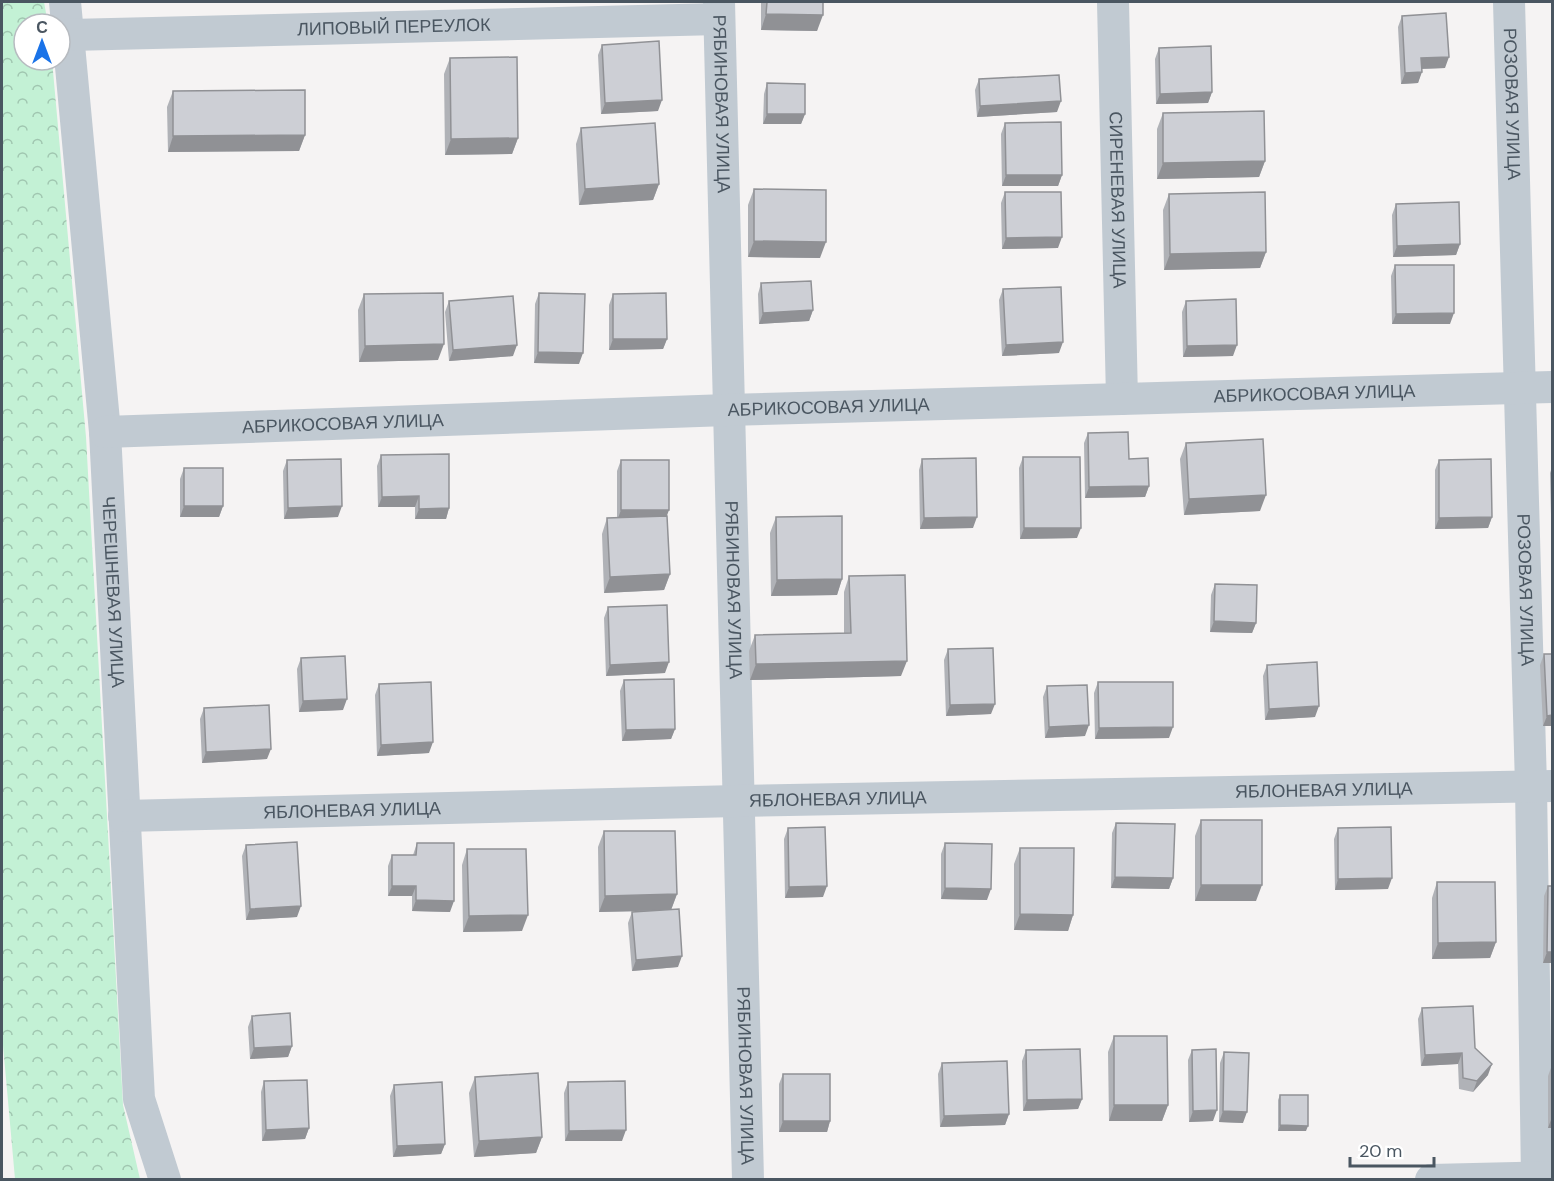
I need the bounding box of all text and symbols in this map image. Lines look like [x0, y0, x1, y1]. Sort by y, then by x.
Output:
north arrow [12, 12, 72, 72]
street label: ЛИПОВЫЙ ПЕРЕУЛОК [297, 13, 491, 41]
street label: РЯБИНОВАЯ УЛИЦА [707, 14, 736, 194]
text: С [36, 17, 48, 38]
street label: РОЗОВАЯ УЛИЦА [1498, 27, 1526, 181]
street label: СИРЕНЕВАЯ УЛИЦА [1103, 111, 1131, 289]
street label: АБРИКОСОВАЯ УЛИЦА [1213, 379, 1416, 408]
street label: АБРИКОСОВАЯ УЛИЦА [727, 392, 930, 422]
street label: АБРИКОСОВАЯ УЛИЦА [242, 408, 444, 439]
street label: ЧЕРЕШНЕВАЯ УЛИЦА [96, 496, 130, 688]
street label: РЯБИНОВАЯ УЛИЦА [719, 500, 748, 679]
street label: РОЗОВАЯ УЛИЦА [1511, 513, 1540, 666]
street label: ЯБЛОНЕВАЯ УЛИЦА [1235, 777, 1413, 804]
street label: ЯБЛОНЕВАЯ УЛИЦА [749, 786, 927, 813]
street label: ЯБЛОНЕВАЯ УЛИЦА [263, 796, 441, 825]
street label: РЯБИНОВАЯ УЛИЦА [731, 986, 760, 1165]
scale bar [1350, 1130, 1434, 1168]
text: 20 m [1359, 1139, 1402, 1163]

